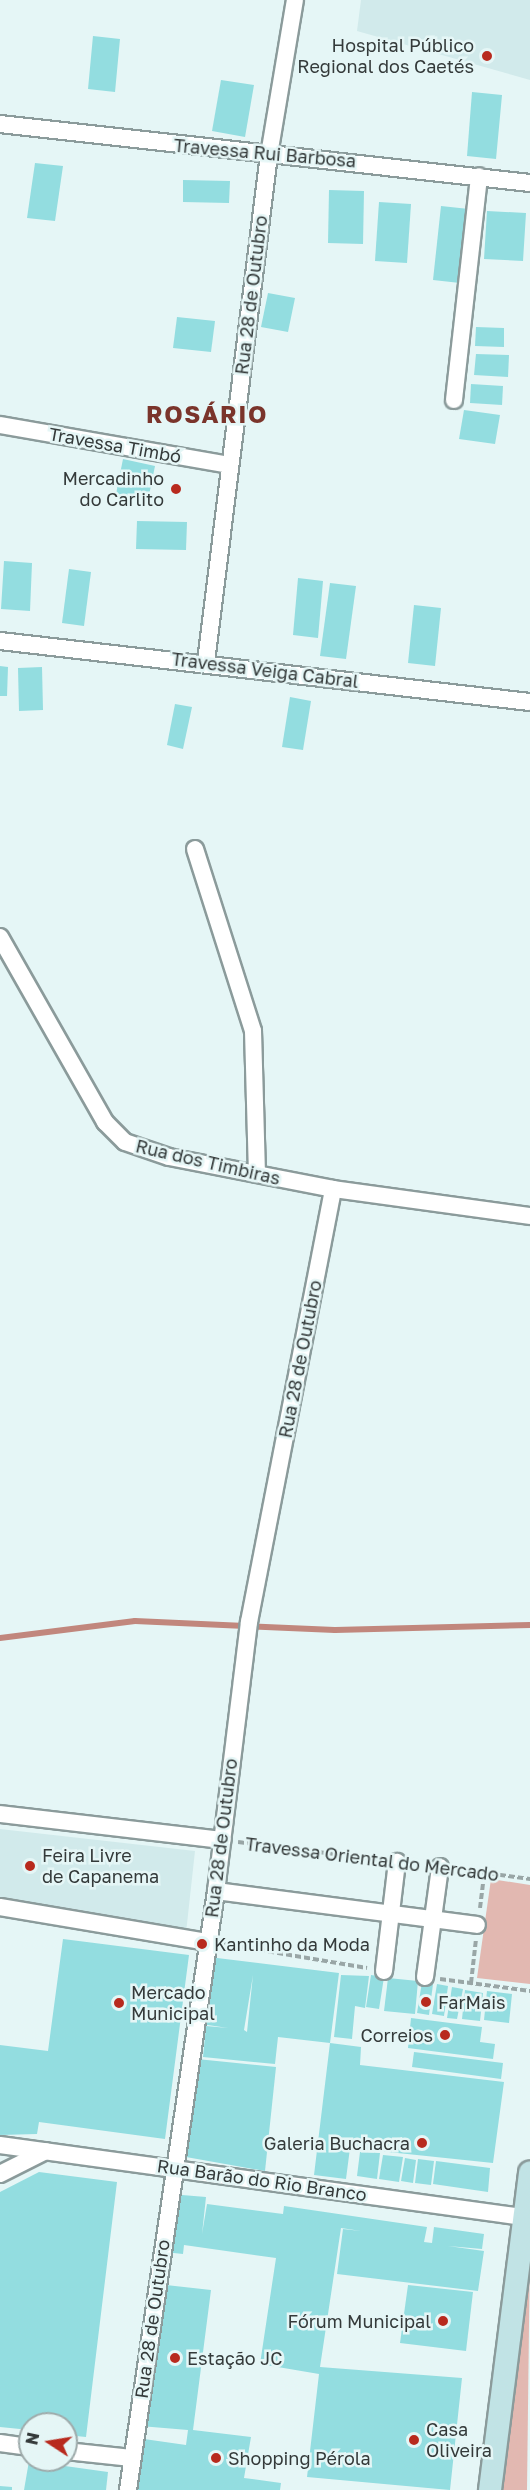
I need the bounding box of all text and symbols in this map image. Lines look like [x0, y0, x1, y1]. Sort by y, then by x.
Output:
place label: Hospital Público Regional dos Caetés [297, 35, 474, 78]
marker: Hospital Público Regional dos Caetés [478, 47, 496, 65]
street label: Travessa Rui Barbosa [173, 134, 357, 172]
street label: Rua 28 de Outubro [231, 214, 271, 376]
district label: ROSÁRIO [146, 400, 268, 428]
street label: Travessa Timbó [47, 423, 183, 467]
place label: Mercadinho do Carlito [62, 468, 164, 510]
marker: Mercadinho do Carlito [169, 482, 183, 496]
street label: Travessa Veiga Cabral [170, 648, 360, 692]
street label: Rua dos Timbiras [134, 1135, 282, 1189]
street label: Rua 28 de Outubro [274, 1278, 326, 1440]
street label: Rua 28 de Outubro [201, 1757, 241, 1919]
street label: Travessa Oriental do Mercado [244, 1833, 500, 1885]
place label: Feira Livre de Capanema [42, 1845, 159, 1888]
marker: Feira Livre de Capanema [23, 1859, 37, 1873]
place label: Kantinho da Moda [214, 1933, 370, 1955]
marker: Kantinho da Moda [195, 1937, 209, 1951]
place label: Mercado Municipal [131, 1982, 215, 2024]
place label: FarMais [438, 1991, 506, 2013]
marker: FarMais [419, 1995, 433, 2009]
marker: Mercado Municipal [112, 1996, 126, 2010]
place label: Correios [360, 2024, 433, 2046]
marker: Correios [438, 2028, 452, 2042]
place label: Galeria Buchacra [264, 2132, 410, 2154]
marker: Galeria Buchacra [415, 2136, 429, 2150]
street label: Rua Barão do Rio Branco [156, 2155, 368, 2205]
street label: Rua 28 de Outubro [130, 2238, 174, 2400]
place label: Fórum Municipal [287, 2310, 431, 2332]
marker: Fórum Municipal [436, 2314, 450, 2328]
place label: Estação JC [187, 2347, 282, 2369]
marker: Estação JC [168, 2351, 182, 2365]
north arrow [18, 2412, 78, 2472]
place label: Casa Oliveira [426, 2419, 492, 2462]
text: N [21, 2431, 43, 2447]
marker: Casa Oliveira [407, 2433, 421, 2447]
place label: Shopping Pérola [228, 2447, 371, 2469]
marker: Shopping Pérola [209, 2451, 223, 2465]

